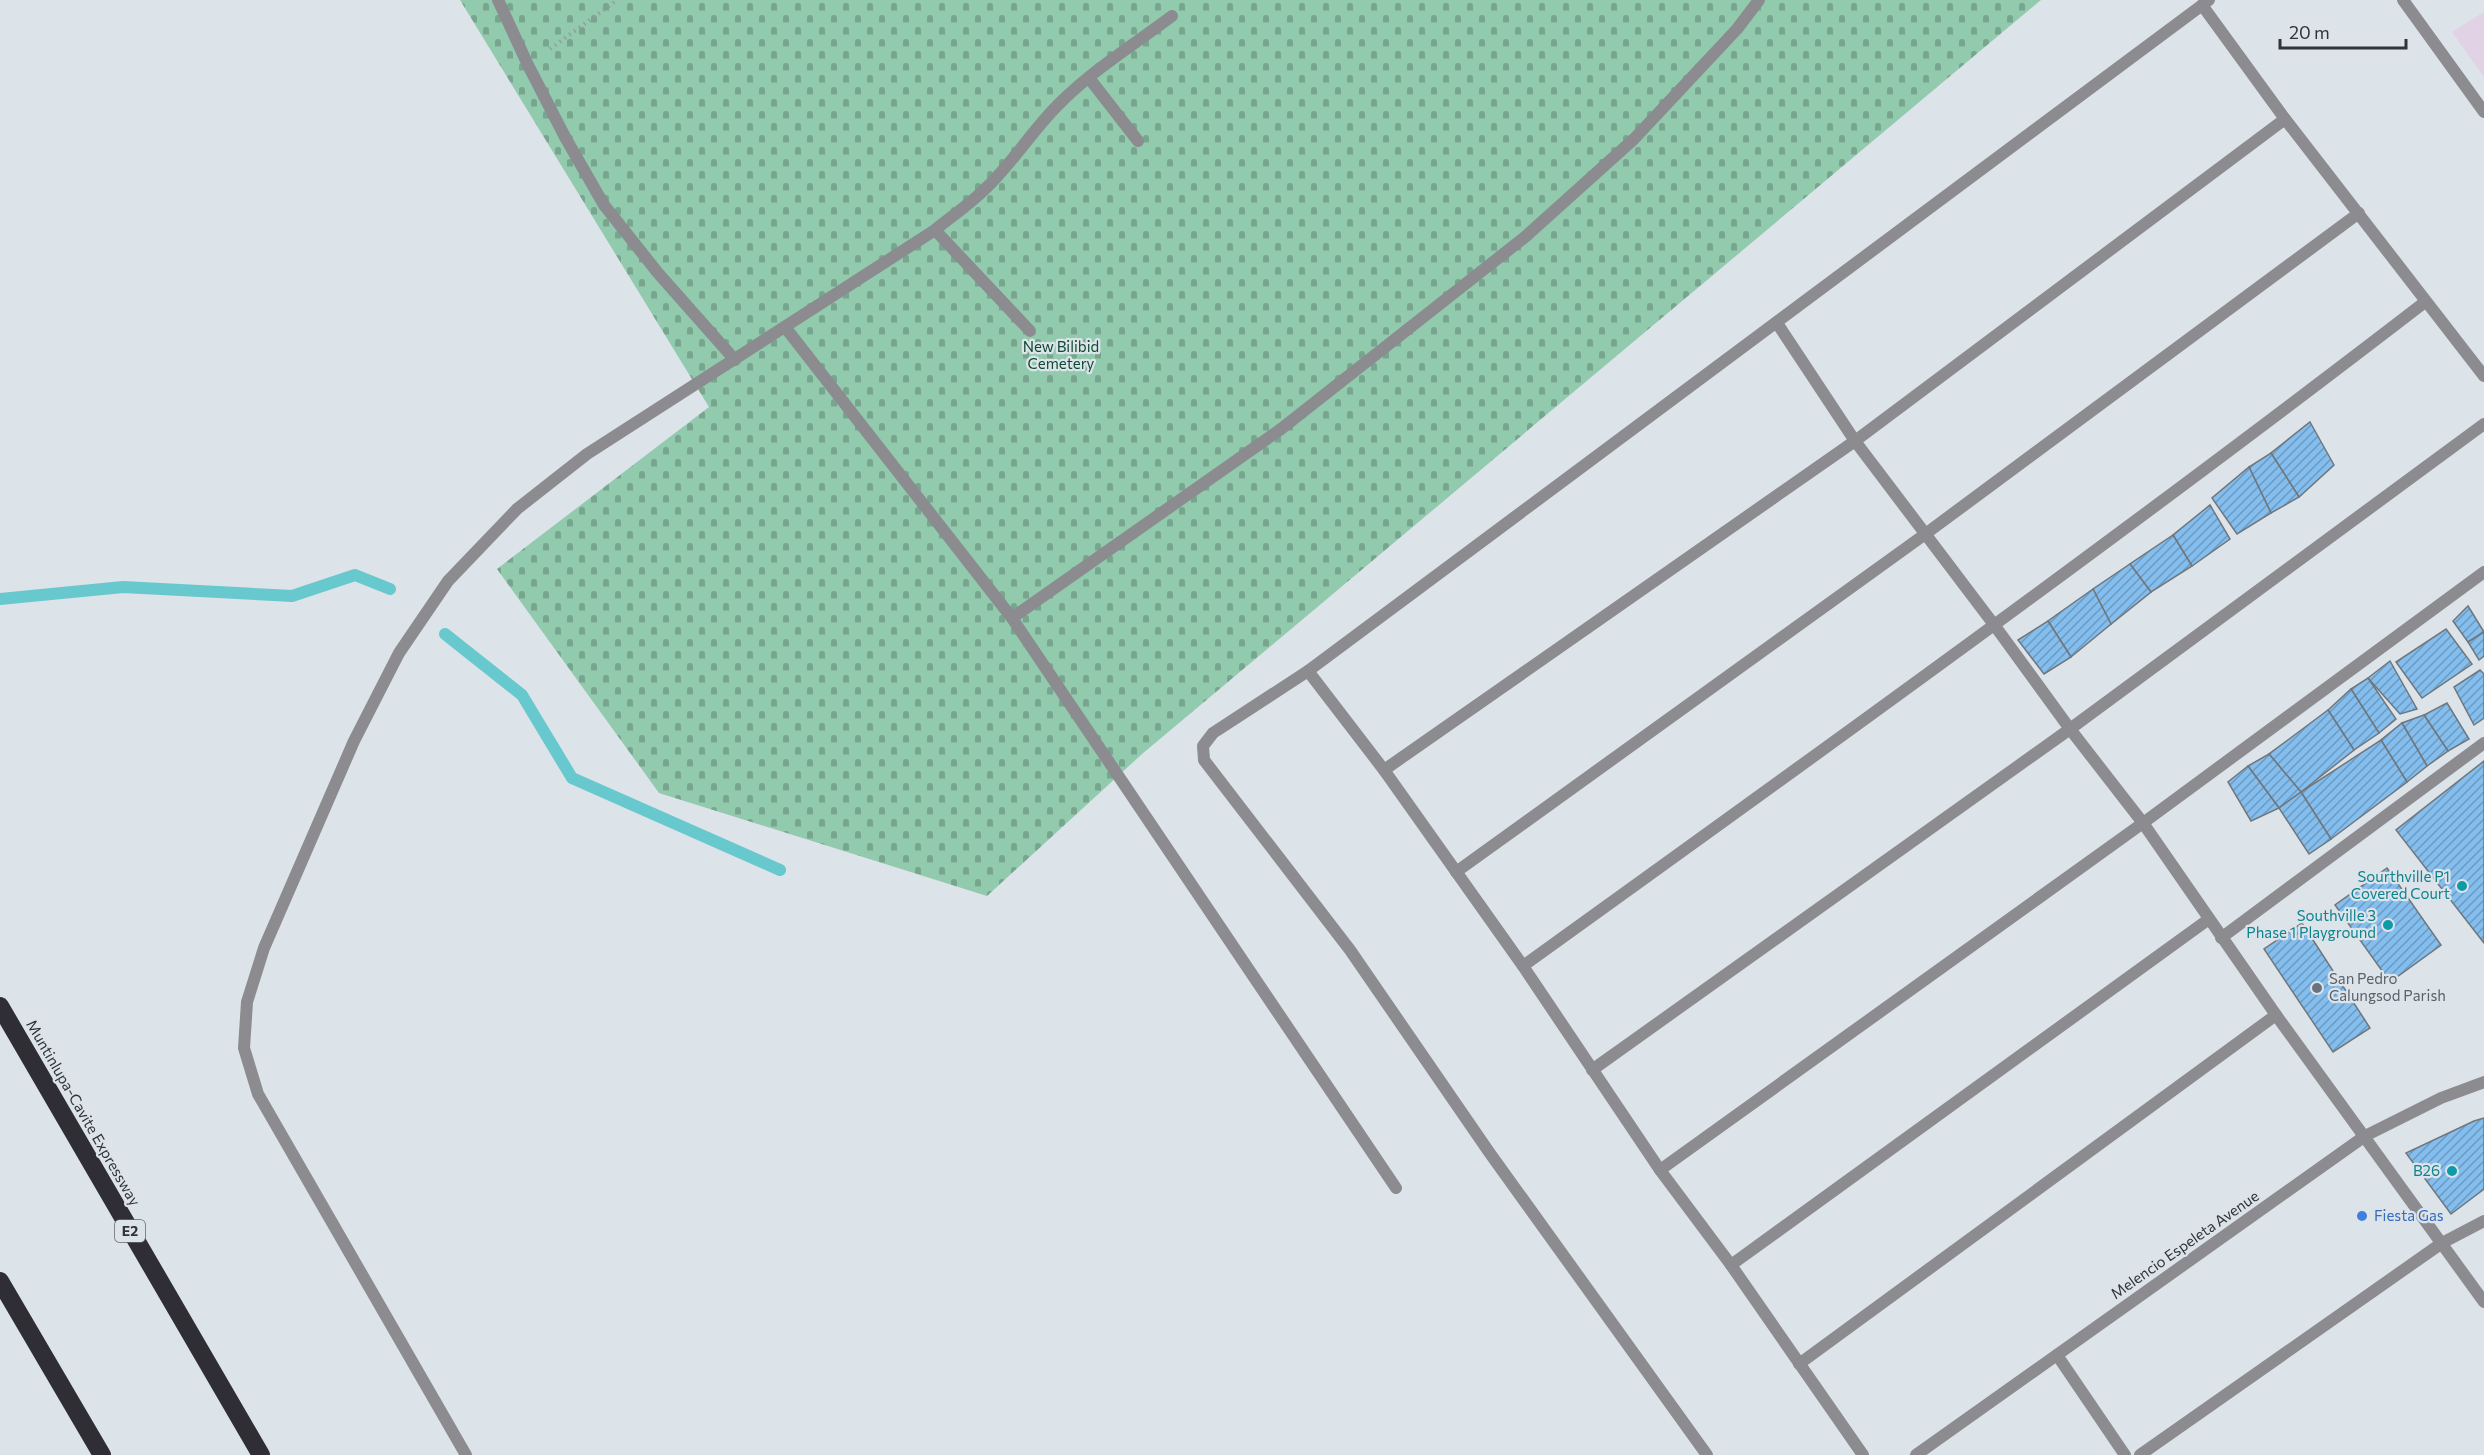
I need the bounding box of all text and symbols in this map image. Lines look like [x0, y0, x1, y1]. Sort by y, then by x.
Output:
scale bar [2280, 12, 2406, 50]
text: 20 m [2289, 21, 2330, 43]
park label: New Bilibid Cemetery [1023, 337, 1099, 372]
place label: Sourthville P1 Covered Court [2351, 867, 2450, 902]
marker: Sourthville P1 Covered Court [2455, 879, 2469, 893]
place label: Southville 3 Phase 1 Playground [2246, 906, 2376, 941]
marker: Southville 3 Phase 1 Playground [2381, 918, 2395, 932]
place label: San Pedro Calungsod Parish [2329, 969, 2446, 1004]
marker: San Pedro Calungsod Parish [2310, 981, 2324, 995]
street label: Muntinlupa-Cavite Expressway [23, 1016, 145, 1209]
place label: B26 [2413, 1161, 2440, 1179]
marker: B26 [2445, 1164, 2459, 1178]
street label: Melencio Espeleta Avenue [2107, 1186, 2262, 1302]
place label: Fiesta Gas [2374, 1206, 2444, 1224]
marker: Fiesta Gas [2355, 1209, 2369, 1223]
road number: E2 [115, 1220, 145, 1242]

